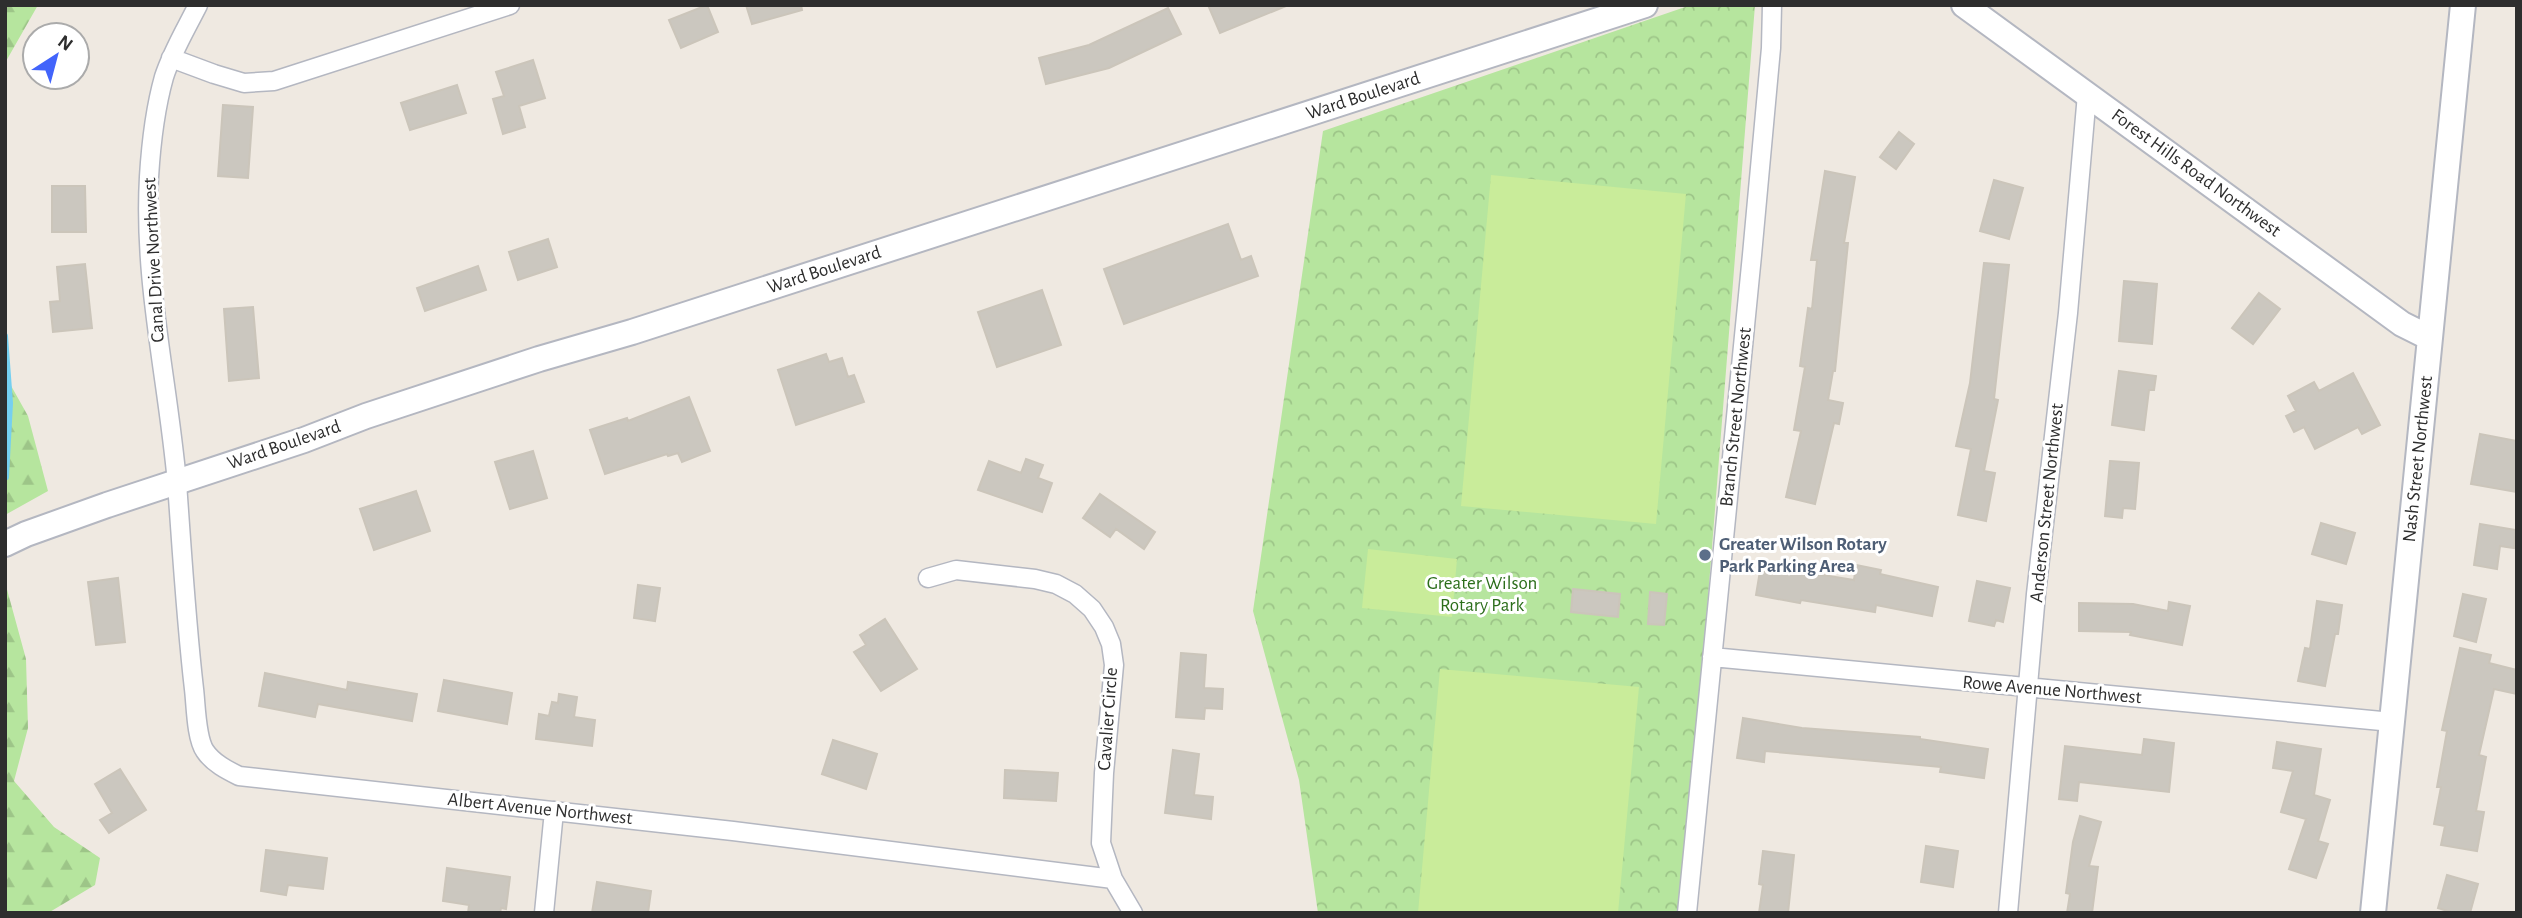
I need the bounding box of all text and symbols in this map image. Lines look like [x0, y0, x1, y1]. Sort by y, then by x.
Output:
north arrow [21, 21, 91, 91]
text: N [54, 32, 76, 55]
street label: Ward Boulevard [1304, 69, 1422, 123]
street label: Forest Hills Road Northwest [2108, 105, 2284, 241]
street label: Canal Drive Northwest [140, 177, 168, 343]
street label: Ward Boulevard [765, 243, 883, 297]
street label: Branch Street Northwest [1717, 326, 1755, 508]
street label: Nash Street Northwest [2400, 375, 2436, 543]
street label: Anderson Street Northwest [2027, 402, 2067, 604]
street label: Ward Boulevard [225, 417, 343, 473]
place label: Greater Wilson Rotary Park Parking Area [1719, 535, 1887, 576]
marker: Greater Wilson Rotary Park Parking Area [1697, 547, 1713, 563]
park label: Greater Wilson Rotary Park [1427, 574, 1537, 615]
street label: Cavalier Circle [1095, 667, 1121, 771]
street label: Rowe Avenue Northwest [1962, 673, 2142, 707]
street label: Albert Avenue Northwest [447, 790, 633, 828]

